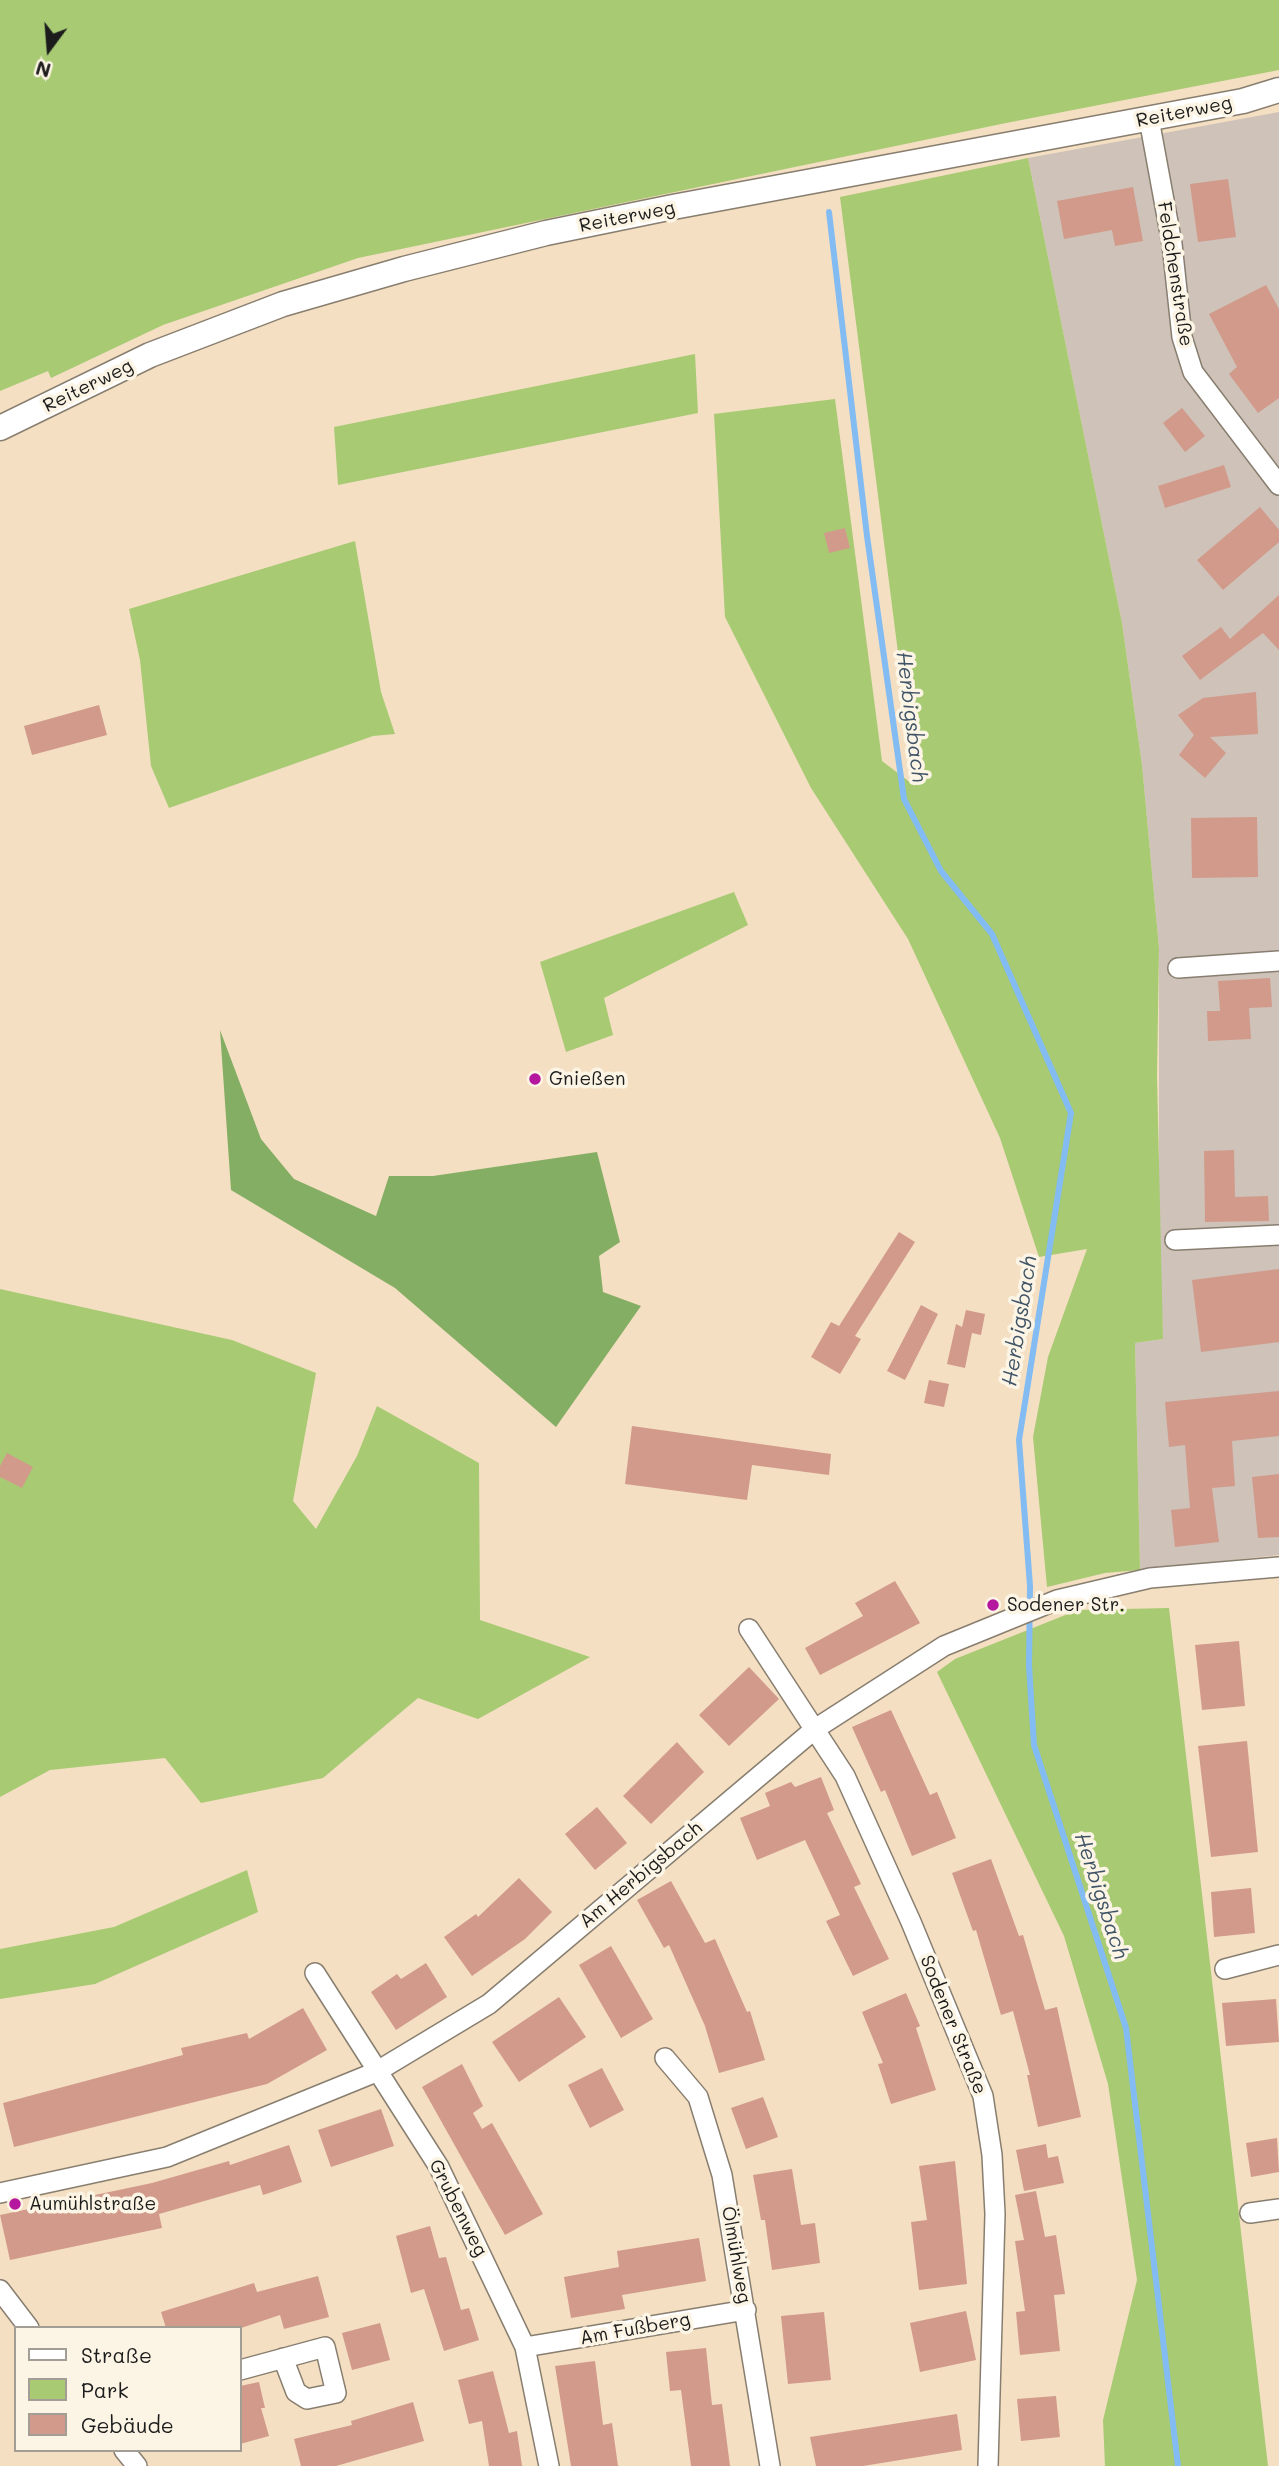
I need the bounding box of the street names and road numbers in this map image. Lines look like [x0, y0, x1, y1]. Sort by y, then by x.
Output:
street label: Reiterweg [1134, 92, 1234, 132]
street label: Reiterweg [577, 197, 677, 237]
street label: Feldchenstraße [1152, 200, 1198, 348]
street label: Reiterweg [39, 355, 137, 417]
street label: Am Herbigsbach [575, 1817, 707, 1933]
street label: Sodener Straße [915, 1952, 991, 2098]
street label: Grubenweg [424, 2156, 492, 2260]
street label: Ölmühlweg [716, 2205, 756, 2305]
street label: Am Fußberg [578, 2308, 692, 2350]

